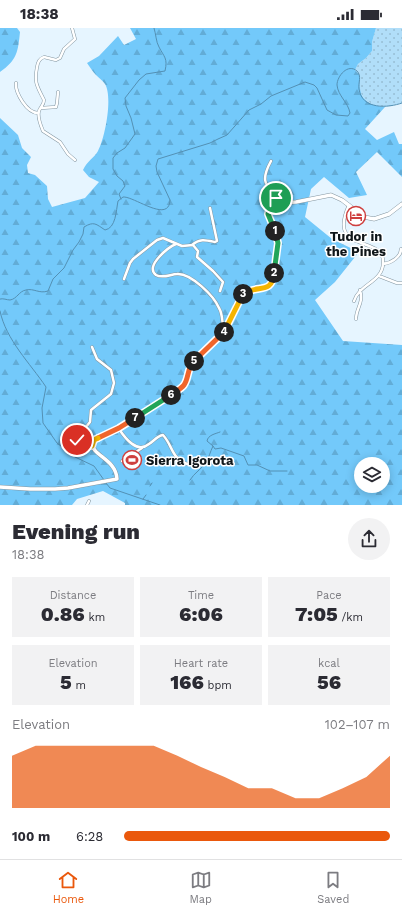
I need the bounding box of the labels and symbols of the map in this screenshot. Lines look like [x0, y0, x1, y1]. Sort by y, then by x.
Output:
pin [259, 181, 293, 215]
hotel icon: Tudor in the Pines [345, 205, 367, 227]
pin: 1 [265, 221, 285, 241]
place label: Tudor in the Pines [326, 229, 386, 259]
pin: 2 [264, 263, 284, 283]
pin: 3 [233, 284, 253, 304]
pin: 4 [214, 322, 234, 342]
pin: 5 [184, 351, 204, 371]
pin: 6 [161, 385, 181, 405]
pin: 7 [125, 408, 145, 428]
pin [60, 423, 94, 457]
sports icon: Sierra Igorota [121, 449, 143, 471]
place label: Sierra Igorota [146, 453, 234, 468]

